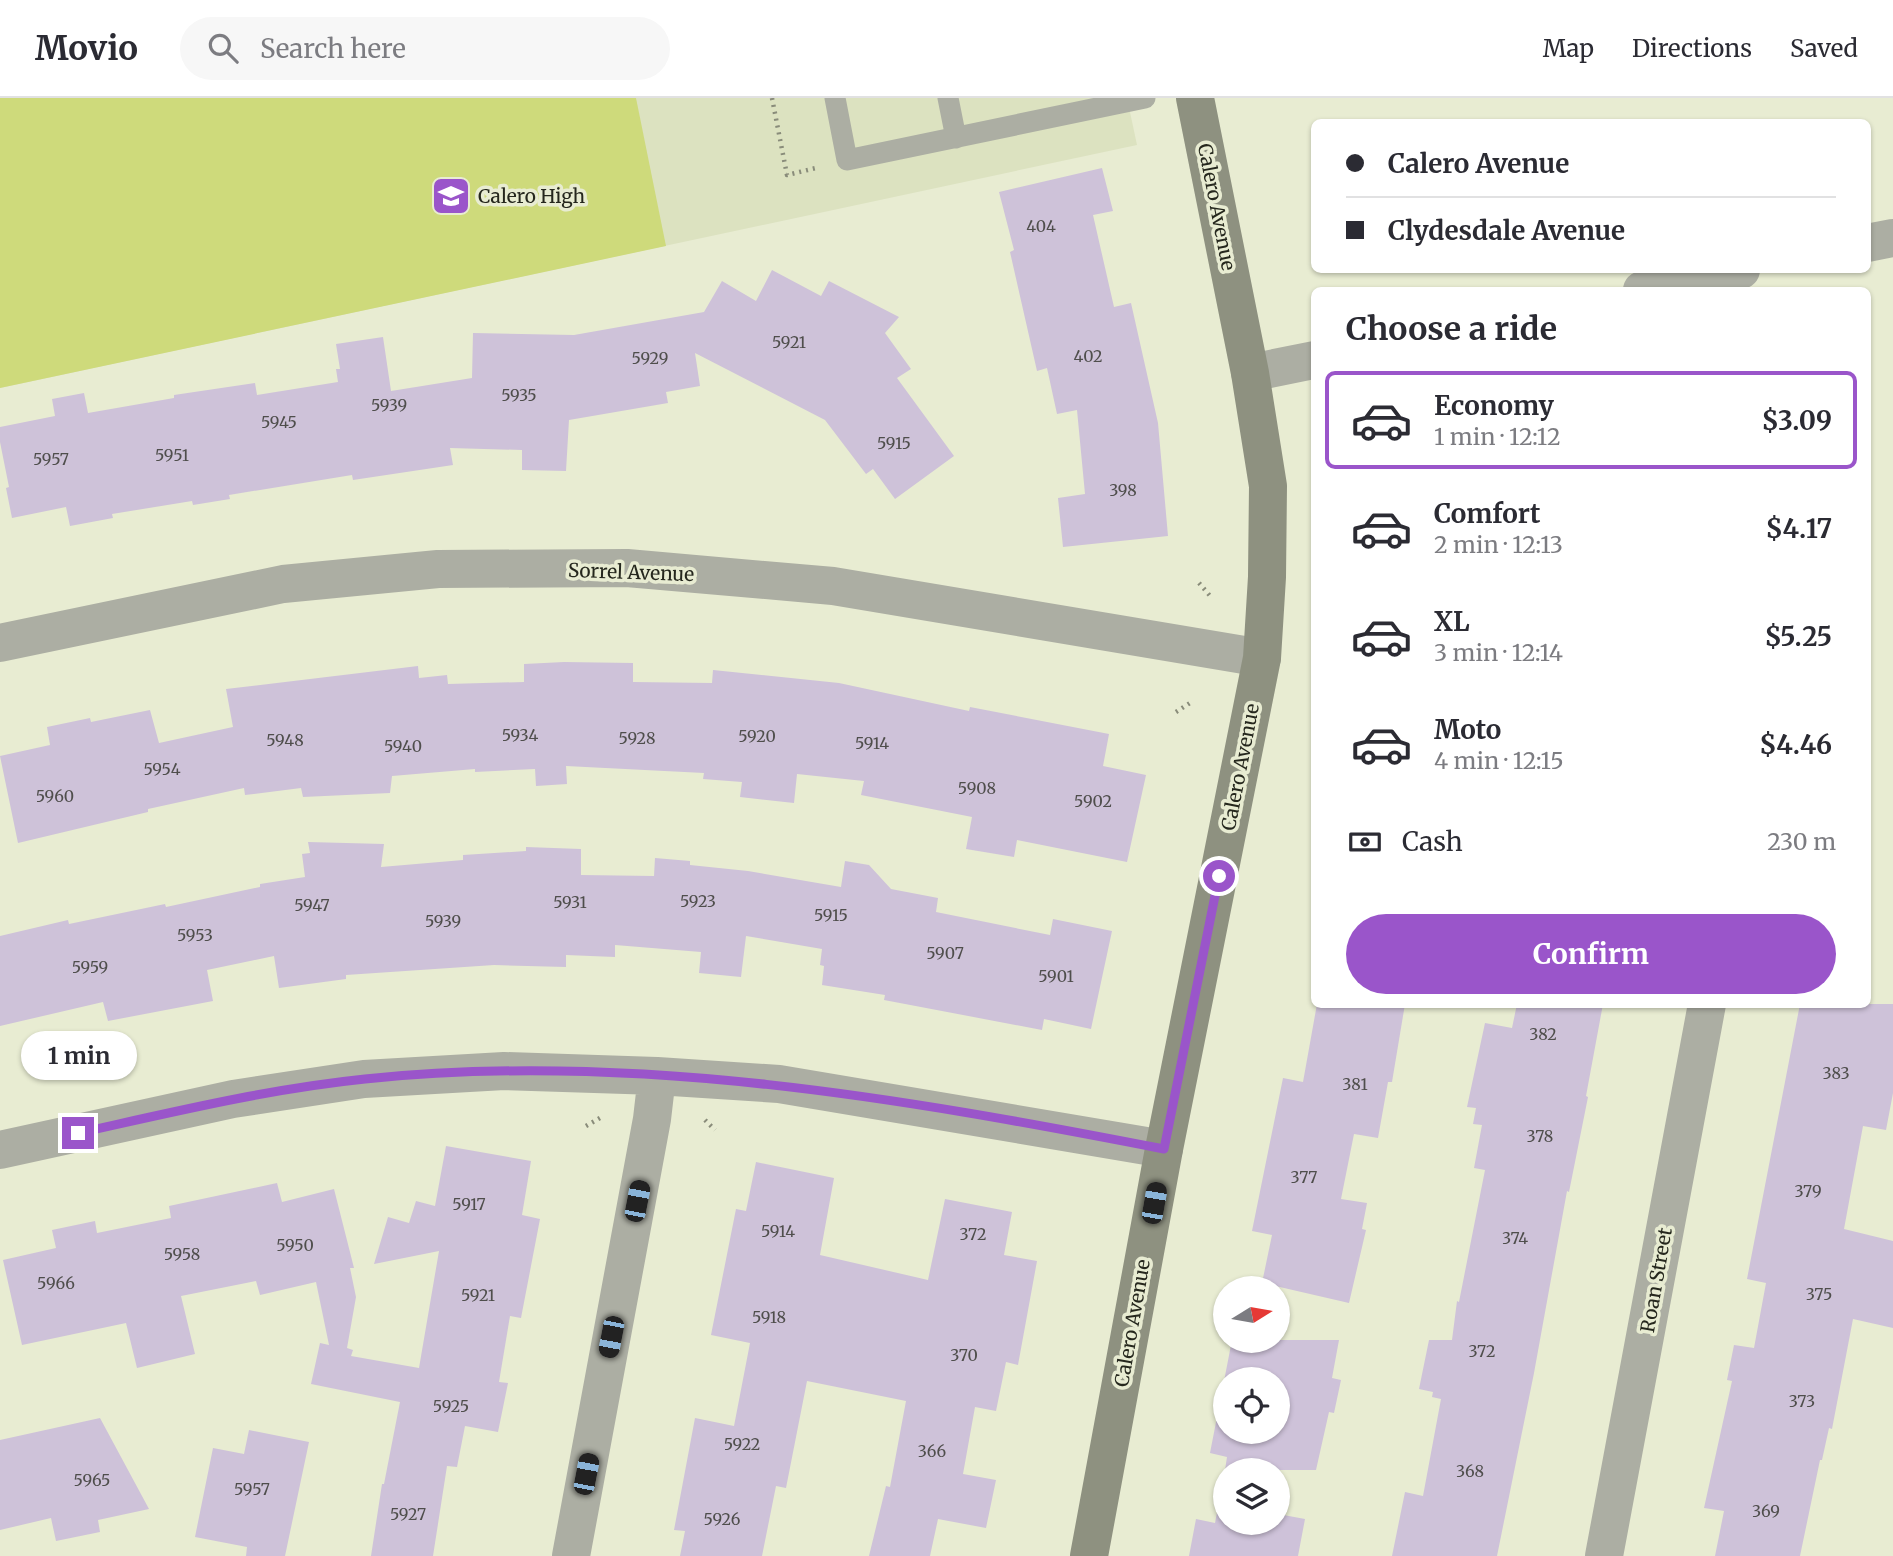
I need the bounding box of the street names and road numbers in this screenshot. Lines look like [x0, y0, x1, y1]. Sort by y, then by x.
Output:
street label: Calero Avenue [1193, 141, 1241, 273]
street label: Sorrel Avenue [568, 558, 695, 586]
street label: Calero Avenue [1216, 701, 1264, 833]
street label: Roan Street [1635, 1225, 1677, 1334]
street label: Calero Avenue [1109, 1257, 1155, 1389]

